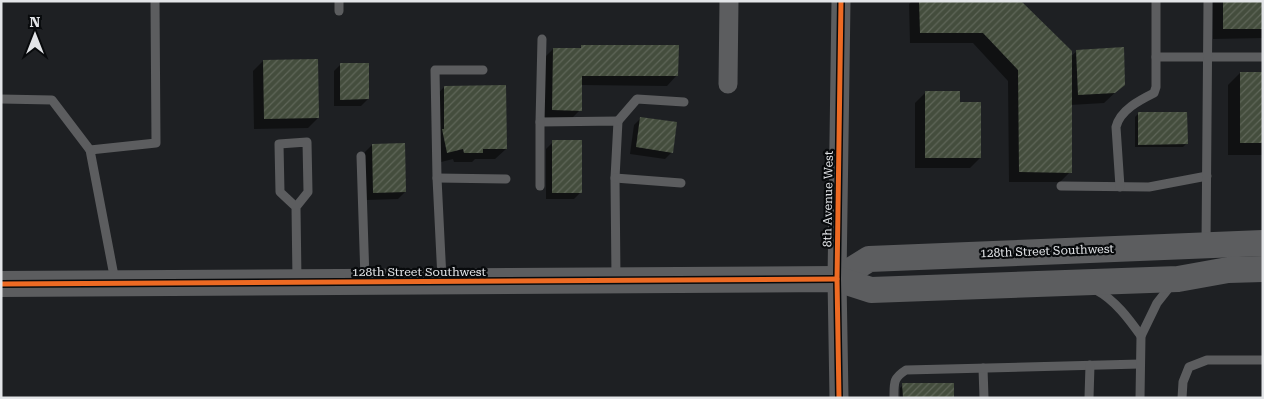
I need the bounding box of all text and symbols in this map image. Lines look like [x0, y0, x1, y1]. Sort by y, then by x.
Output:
north arrow [10, 10, 60, 60]
text: N [30, 14, 41, 30]
street label: 8th Avenue West [820, 150, 836, 247]
street label: 128th Street Southwest [980, 242, 1115, 260]
street label: 128th Street Southwest [352, 265, 486, 279]

